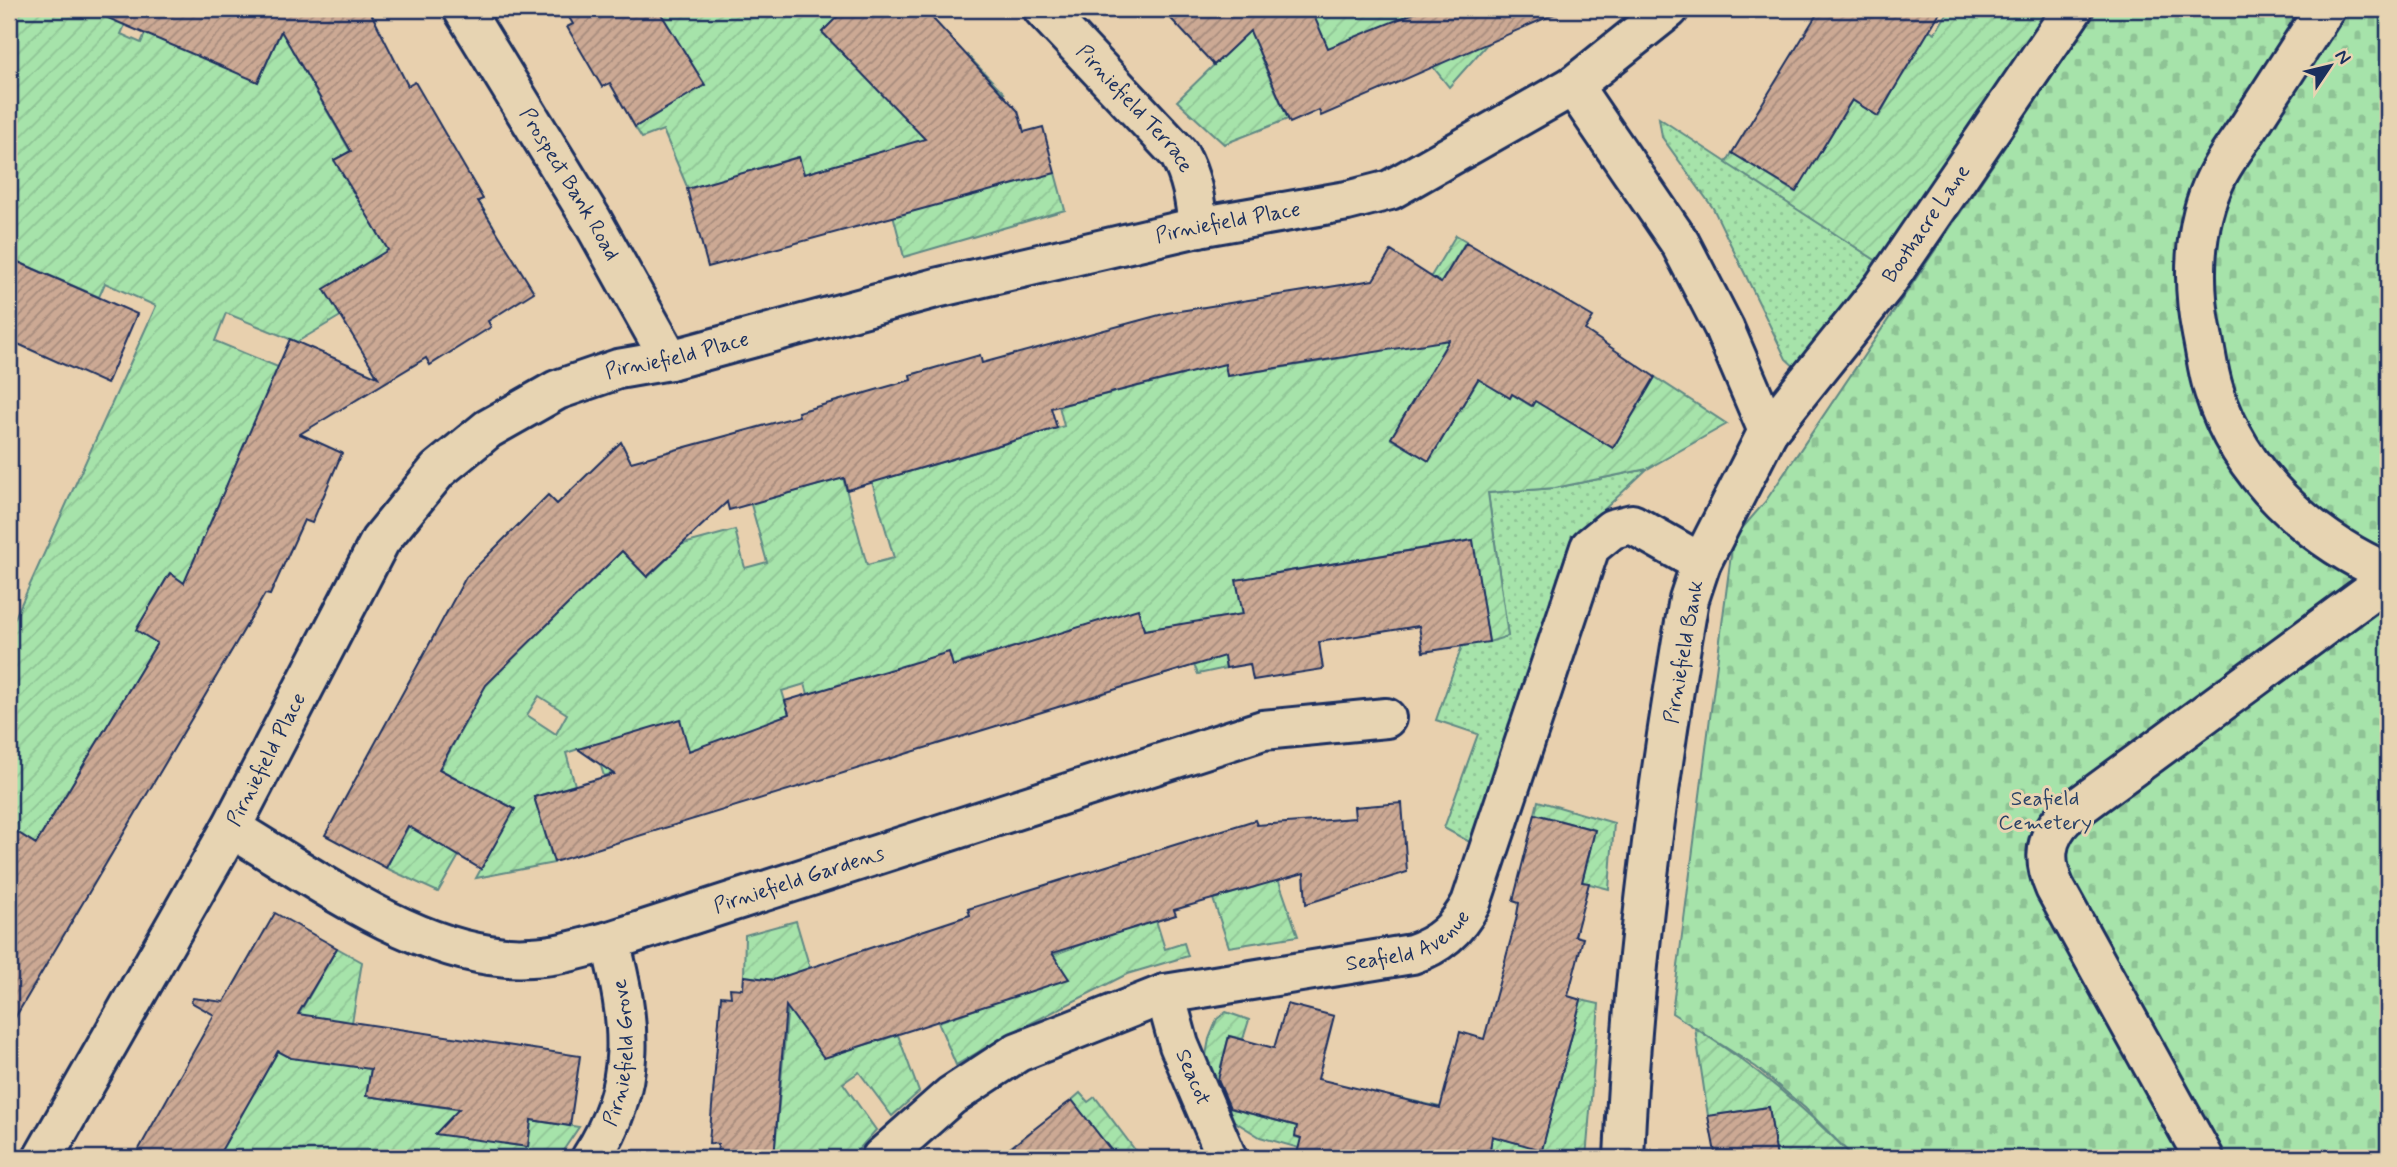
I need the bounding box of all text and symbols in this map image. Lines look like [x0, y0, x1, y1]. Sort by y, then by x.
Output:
north arrow [2296, 32, 2366, 102]
street label: Pirniefield Terrace [1070, 39, 1200, 177]
text: N [2329, 45, 2357, 69]
street label: Prospect Bank Road [513, 103, 626, 266]
street label: Boothacre Lane [1876, 159, 1977, 289]
street label: Pirniefield Place [1153, 195, 1303, 250]
street label: Pirniefield Place [601, 325, 752, 386]
street label: Pirniefield Bank [1658, 578, 1710, 726]
street label: Pirniefield Place [220, 688, 313, 831]
park label: Seafield Cemetery [1998, 785, 2092, 837]
street label: Pirniefield Gardens [710, 839, 888, 921]
street label: Seafield Avenue [1344, 905, 1477, 979]
street label: Pirniefield Grove [596, 977, 641, 1131]
street label: Seacot [1168, 1045, 1217, 1110]

